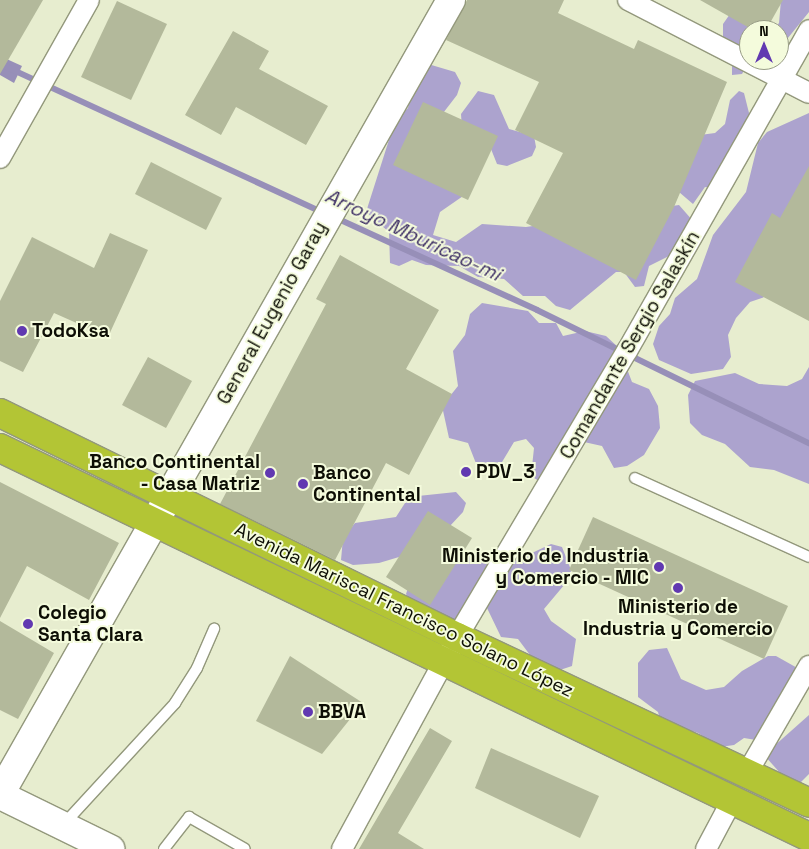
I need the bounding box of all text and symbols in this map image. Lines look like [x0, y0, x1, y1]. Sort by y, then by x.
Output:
north arrow [739, 20, 789, 70]
text: N [759, 22, 769, 40]
water label: Arroyo Mburicao-mi [321, 184, 505, 286]
street label: General Eugenio Garay [212, 218, 332, 408]
street label: Comandante Sergio Salaskín [555, 227, 705, 463]
place label: TodoKsa [32, 320, 109, 342]
marker: TodoKsa [16, 325, 28, 337]
place label: Banco Continental - Casa Matriz [89, 451, 260, 495]
place label: PDV_3 [476, 461, 535, 483]
place label: Banco Continental [313, 462, 421, 506]
marker: PDV_3 [460, 466, 472, 478]
marker: Banco Continental - Casa Matriz [264, 467, 276, 479]
marker: Banco Continental [297, 478, 309, 490]
street label: Avenida Mariscal Francisco Solano López [231, 518, 577, 702]
place label: Ministerio de Industria y Comercio - MIC [442, 545, 649, 589]
marker: Ministerio de Industria y Comercio - MIC [653, 561, 665, 573]
marker: Ministerio de Industria y Comercio [672, 582, 684, 594]
place label: Ministerio de Industria y Comercio [583, 596, 773, 640]
place label: Colegio Santa Clara [38, 602, 143, 646]
marker: Colegio Santa Clara [22, 618, 34, 630]
place label: BBVA [318, 701, 366, 723]
marker: BBVA [302, 706, 314, 718]

